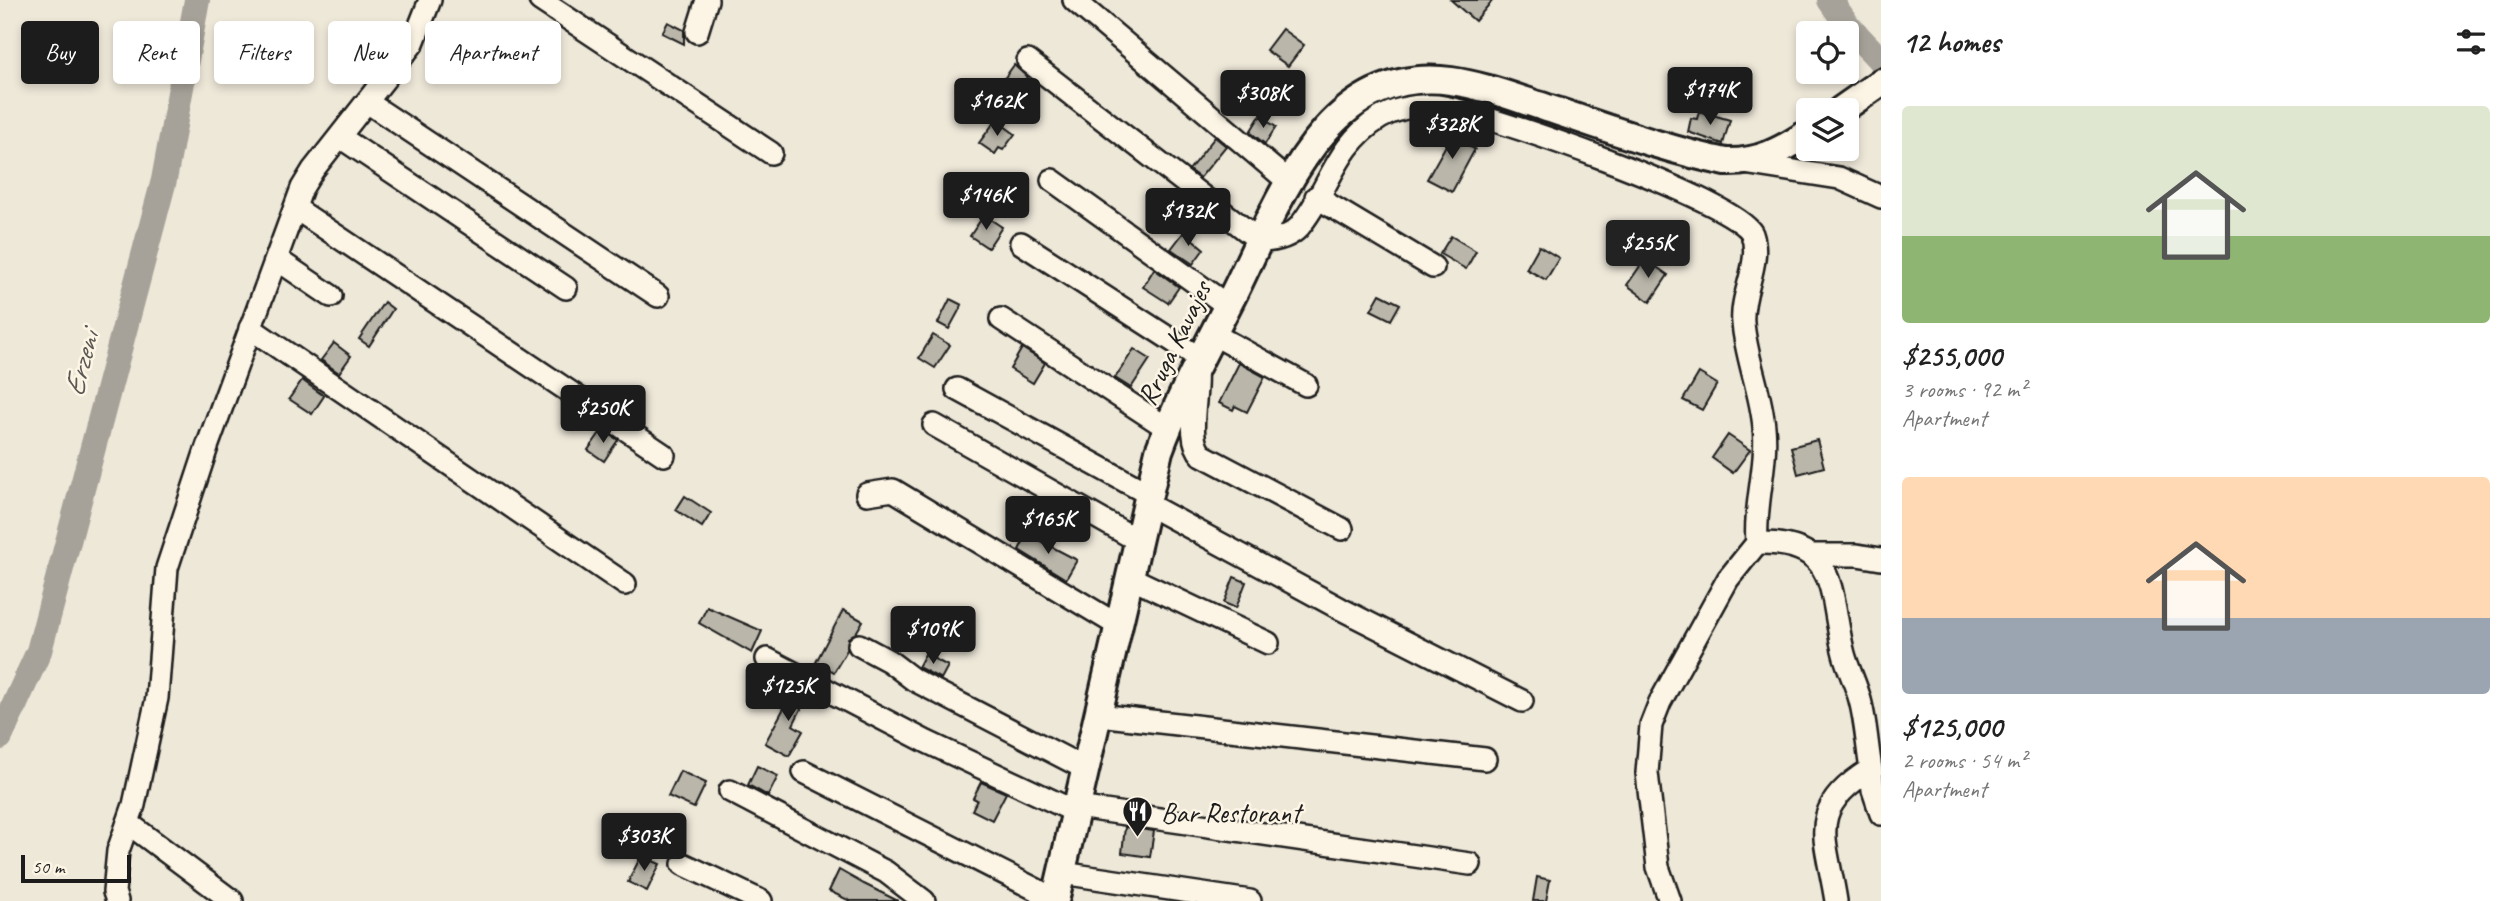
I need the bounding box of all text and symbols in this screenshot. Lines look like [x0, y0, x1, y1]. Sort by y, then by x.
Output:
chip: Buy [21, 21, 99, 84]
chip: Rent [113, 21, 200, 84]
chip: Filters [214, 21, 314, 84]
chip: New [328, 21, 411, 84]
chip: Apartment [425, 21, 561, 84]
map controls [1796, 21, 1859, 161]
button: locate [1796, 21, 1859, 84]
text: 12 homes [1902, 23, 2000, 61]
icon: filters [2452, 23, 2490, 61]
pin: $174K [1661, 68, 1759, 127]
pin: $308K [1214, 71, 1312, 130]
text: $174K [1684, 75, 1737, 104]
pin: $162K [948, 78, 1046, 138]
text: $308K [1236, 78, 1290, 107]
text: $162K [970, 86, 1024, 115]
button: layers [1796, 98, 1859, 161]
pin: $328K [1403, 102, 1501, 161]
text: $328K [1425, 109, 1479, 138]
icon: home [2133, 152, 2259, 278]
pin: $146K [937, 173, 1035, 232]
text: $146K [959, 180, 1013, 209]
pin: $132K [1139, 188, 1237, 248]
text: $132K [1161, 196, 1215, 225]
pin: $255K [1599, 220, 1697, 280]
text: $255K [1622, 228, 1674, 257]
street label: Rruga Kavajes [1129, 273, 1220, 411]
water label: Erzeni [54, 321, 110, 400]
text: $255,000 [1902, 337, 2001, 375]
text: 3 rooms · 92 m² [1902, 375, 2026, 404]
pin: $250K [554, 386, 652, 445]
text: $250K [577, 393, 629, 422]
text: Apartment [1902, 404, 1987, 433]
pin: $165K [999, 496, 1097, 556]
text: $165K [1021, 504, 1075, 533]
icon: home [2133, 523, 2259, 649]
pin: $109K [884, 606, 982, 666]
text: $109K [907, 614, 959, 643]
pin: $125K [739, 664, 837, 723]
text: $125K [762, 671, 814, 700]
text: $125,000 [1902, 708, 2002, 746]
text: 2 rooms · 54 m² [1902, 746, 2026, 775]
text: Apartment [1902, 775, 1987, 804]
restaurant icon: Bar Restorant [1121, 795, 1155, 839]
place label: Bar Restorant [1161, 795, 1304, 830]
pin: $303K [595, 814, 693, 873]
text: $303K [617, 821, 671, 850]
scale bar [21, 852, 131, 884]
text: 50 m [32, 855, 64, 879]

